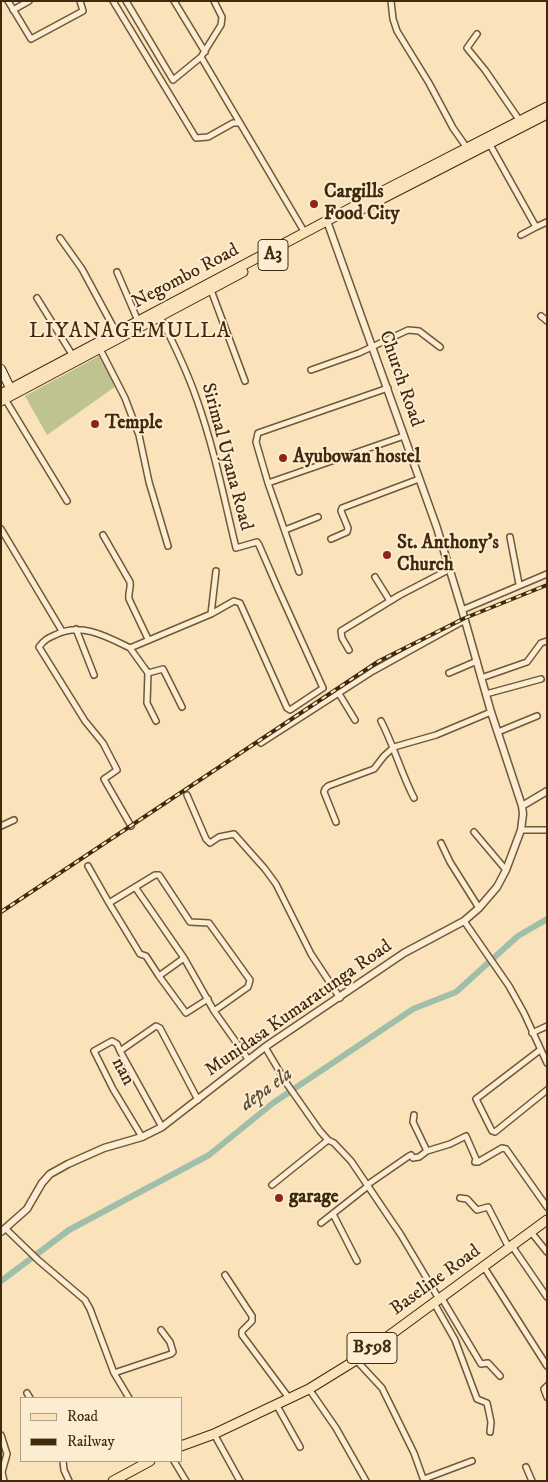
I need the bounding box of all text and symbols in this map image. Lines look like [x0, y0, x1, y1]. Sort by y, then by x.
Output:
place label: Cargills Food City [324, 182, 400, 226]
marker: Cargills Food City [308, 198, 320, 210]
street label: Negombo Road [129, 239, 243, 315]
road number: A3 [258, 240, 288, 270]
district label: LIYANAGEMULLA [27, 320, 233, 346]
street label: Church Road [373, 328, 427, 430]
street label: Sirimal Uyana Road [195, 381, 257, 533]
place label: Temple [105, 413, 163, 435]
marker: Temple [89, 418, 101, 430]
place label: Ayubowan hostel [293, 447, 420, 469]
marker: Ayubowan hostel [277, 452, 289, 464]
place label: St. Anthony's Church [397, 533, 499, 577]
marker: St. Anthony's Church [381, 549, 393, 561]
street label: Munidasa Kumaratunga Road [201, 936, 397, 1082]
street label: nan [105, 1054, 139, 1090]
water label: depa ela [236, 1063, 298, 1117]
place label: garage [289, 1187, 339, 1209]
marker: garage [273, 1192, 285, 1204]
street label: Baseline Road [386, 1241, 486, 1321]
road number: B598 [347, 1332, 397, 1364]
legend [20, 1397, 182, 1462]
text: Road [67, 1407, 98, 1426]
text: Railway [67, 1432, 115, 1451]

